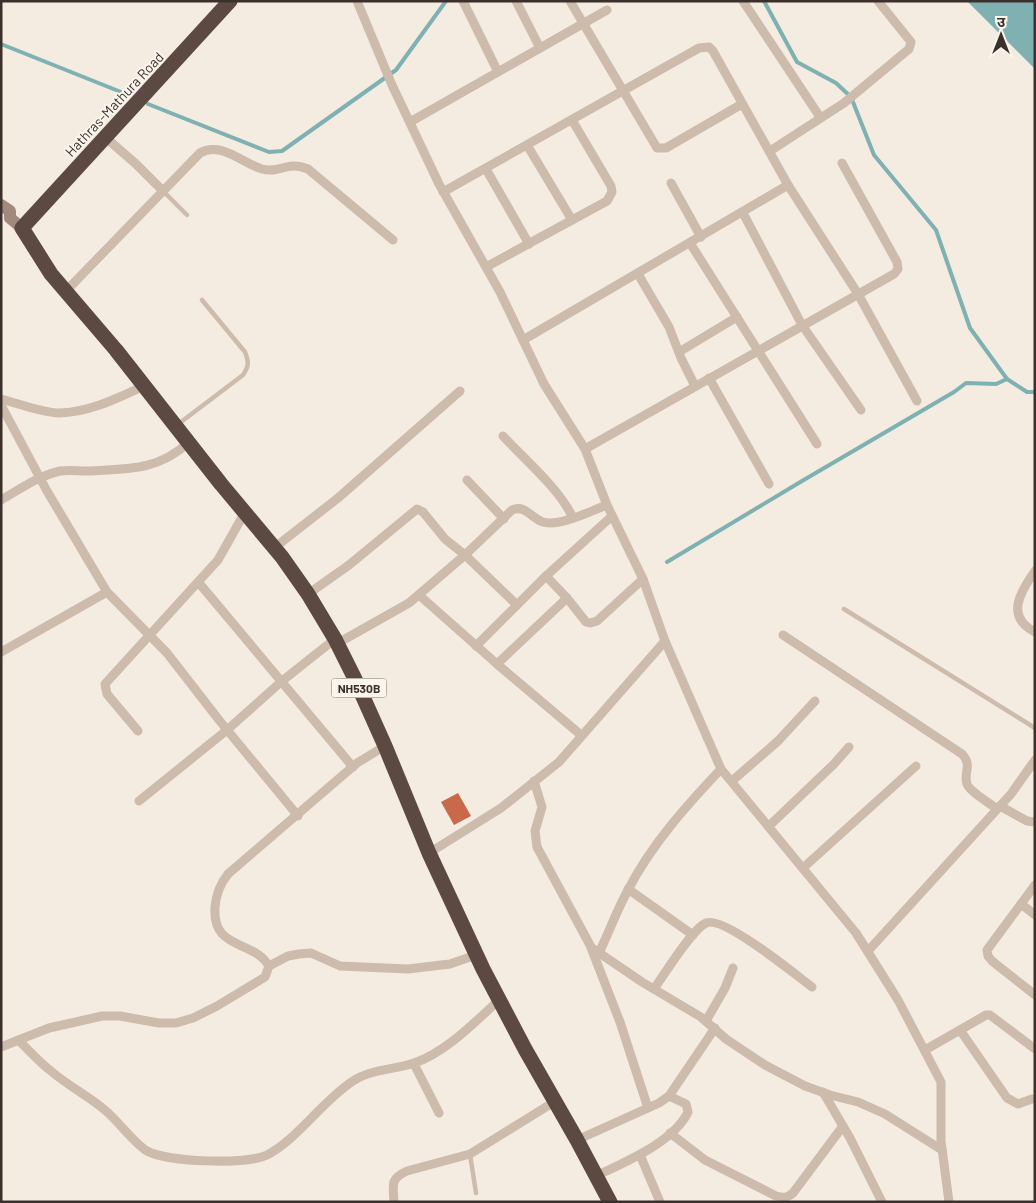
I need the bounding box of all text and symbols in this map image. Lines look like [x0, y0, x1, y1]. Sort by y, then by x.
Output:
north arrow [976, 10, 1026, 60]
text: उ [997, 13, 1006, 30]
street label: Hathras-Mathura Road [61, 48, 167, 160]
road number: NH530B [332, 678, 386, 698]

